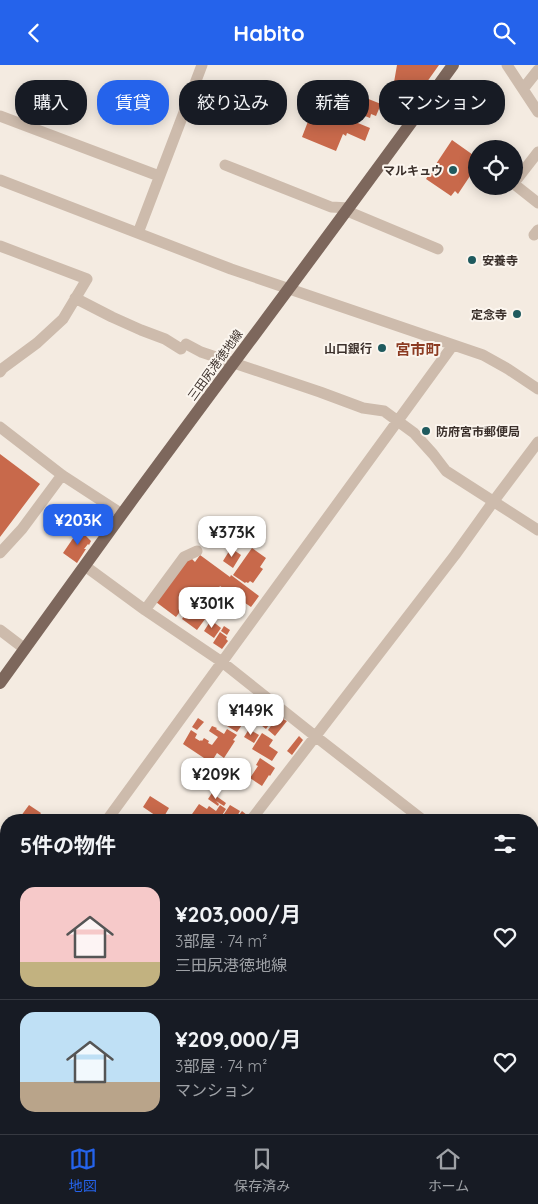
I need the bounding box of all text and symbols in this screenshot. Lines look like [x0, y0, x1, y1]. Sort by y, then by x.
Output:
icon: back [20, 19, 48, 47]
text: Habito [233, 19, 305, 47]
icon: search [490, 19, 518, 47]
chip: 購入 [15, 80, 87, 125]
chip: 賃貸 [97, 80, 169, 125]
chip: 絞り込み [179, 80, 287, 125]
chip: 新着 [297, 80, 369, 125]
chip: マンション [379, 80, 505, 125]
map controls [468, 140, 523, 195]
button: locate [468, 140, 523, 195]
place label: マルキュウ [383, 163, 443, 178]
marker: マルキュウ [447, 164, 459, 176]
place label: 安養寺 [482, 253, 518, 268]
marker: 安養寺 [466, 254, 478, 266]
place label: 定念寺 [471, 307, 507, 322]
marker: 定念寺 [511, 308, 523, 320]
street label: 三田尻港徳地線 [184, 327, 246, 403]
district label: 宮市町 [395, 340, 441, 359]
place label: 山口銀行 [324, 341, 372, 356]
marker: 山口銀行 [376, 342, 388, 354]
place label: 防府宮市郵便局 [436, 424, 520, 439]
marker: 防府宮市郵便局 [420, 425, 432, 437]
pin: ¥203K [43, 503, 113, 546]
text: ¥203K [54, 510, 102, 530]
pin: ¥373K [197, 515, 267, 558]
text: ¥373K [209, 522, 255, 542]
pin: ¥301K [177, 587, 247, 629]
text: ¥301K [190, 593, 234, 613]
pin: ¥149K [216, 693, 286, 736]
text: ¥149K [229, 700, 273, 720]
pin: ¥209K [181, 757, 251, 800]
text: ¥209K [192, 764, 240, 784]
icon: filters [491, 830, 519, 858]
text: 5件の物件 [20, 832, 116, 858]
text: ¥203,000/月 [175, 901, 301, 927]
icon: home [60, 907, 120, 967]
icon: heart [491, 923, 519, 951]
text: 3部屋 · 74 m² [175, 931, 267, 951]
text: 三田尻港徳地線 [175, 955, 287, 975]
text: ¥209,000/月 [175, 1026, 301, 1052]
icon: home [60, 1032, 120, 1092]
icon: heart [491, 1048, 519, 1076]
text: 3部屋 · 74 m² [175, 1056, 267, 1076]
text: マンション [175, 1080, 255, 1100]
tab: 地図 [69, 1145, 97, 1195]
tab: 保存済み [234, 1145, 290, 1195]
tab: ホーム [428, 1145, 469, 1195]

